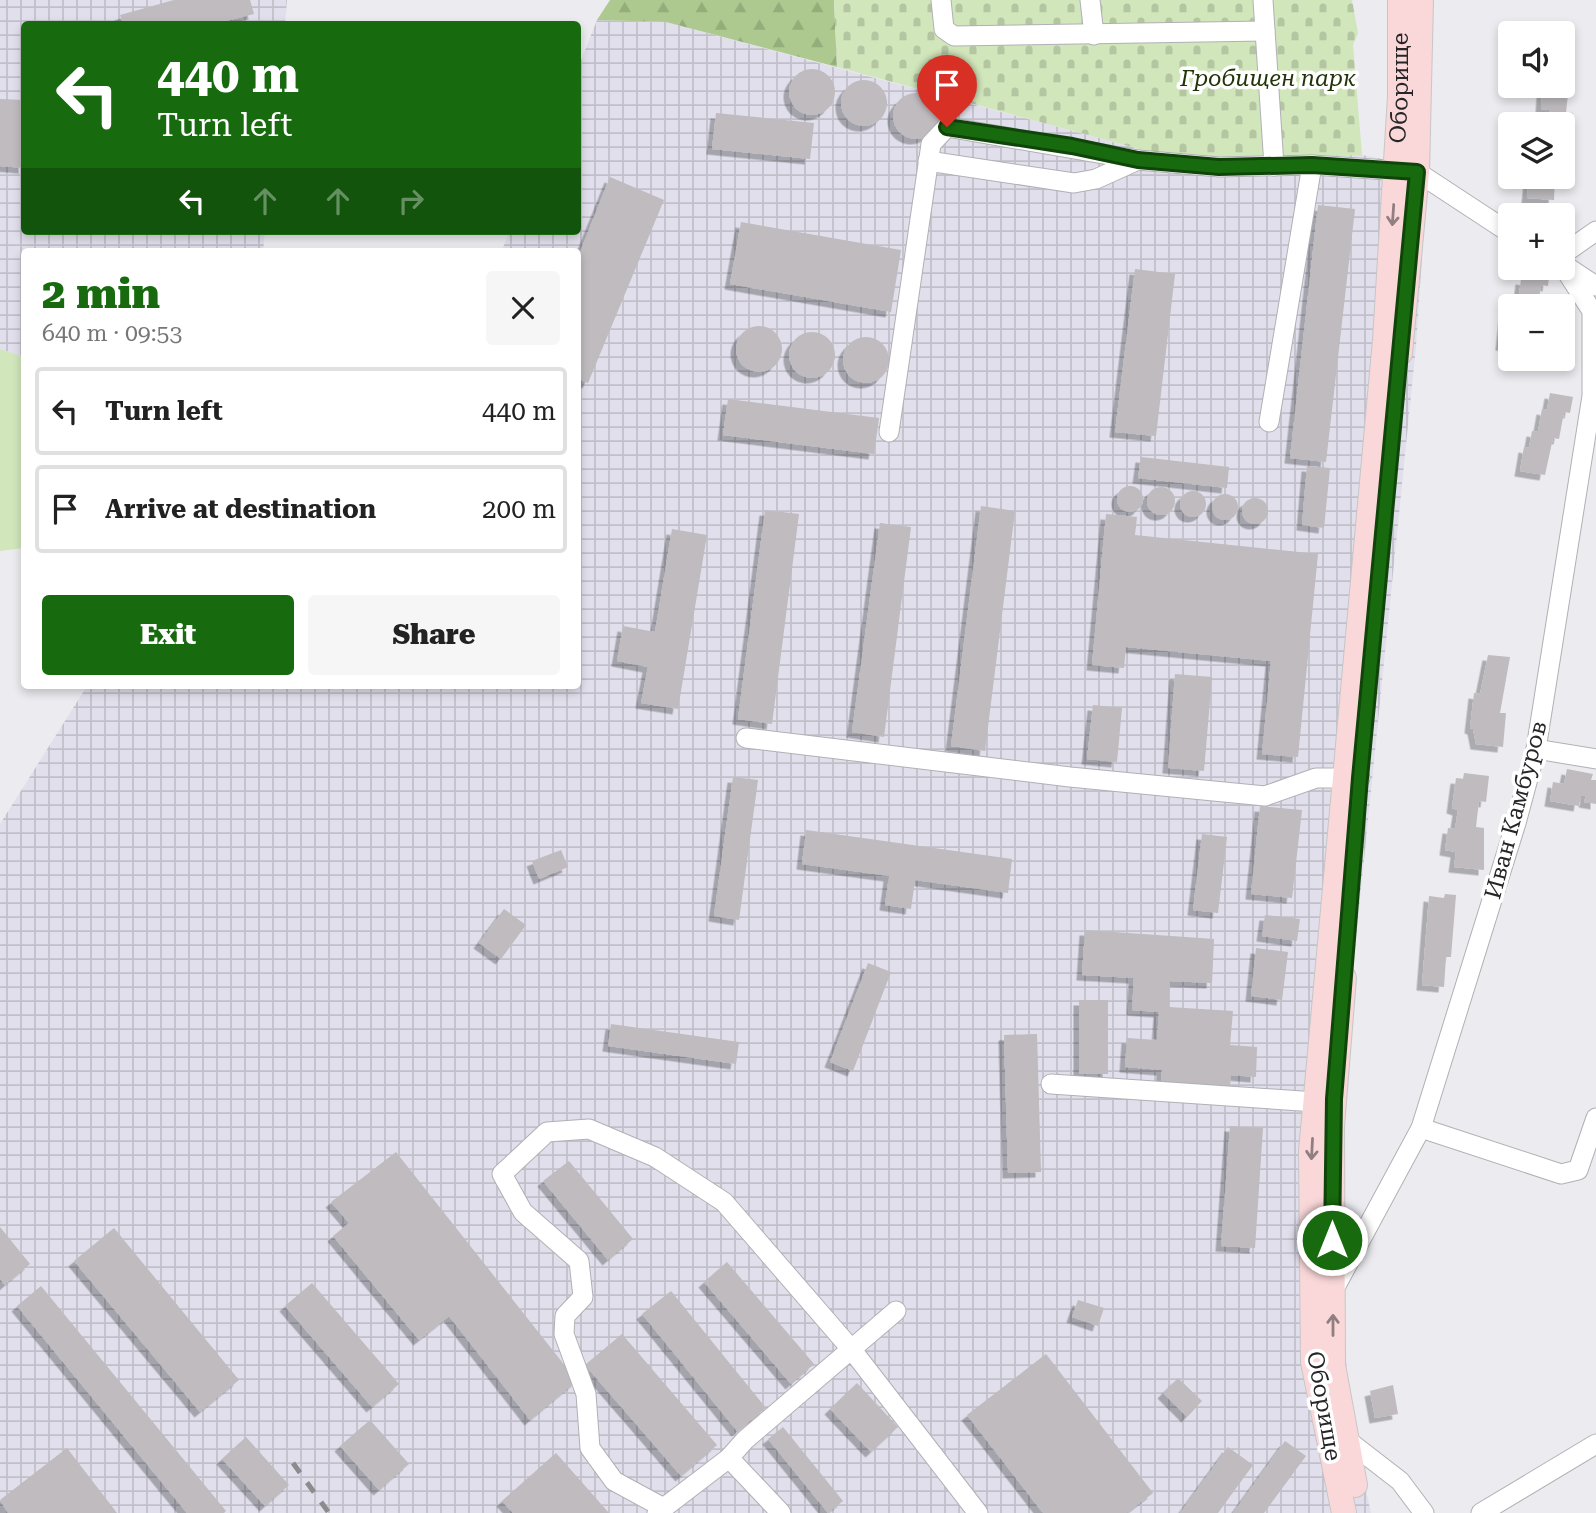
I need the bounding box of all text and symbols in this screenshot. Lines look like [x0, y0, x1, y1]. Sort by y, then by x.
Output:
map controls [1498, 21, 1575, 371]
button: sound [1498, 21, 1575, 98]
street label: Оборище [1384, 33, 1414, 144]
text: 440 m [157, 47, 299, 104]
icon: left [42, 49, 133, 140]
pin [917, 55, 977, 127]
park label: Гробищен парк [1179, 65, 1356, 92]
icon: arrive [928, 66, 966, 104]
text: Turn left [157, 106, 292, 144]
button: layers [1498, 112, 1575, 189]
icon: left [173, 182, 211, 220]
icon: ahead [246, 182, 284, 220]
icon: ahead [319, 182, 357, 220]
icon: right [392, 182, 430, 220]
one-way arrow [1386, 203, 1399, 226]
button: + [1498, 203, 1575, 280]
text: 2 min [42, 269, 160, 318]
button: close [486, 271, 560, 345]
button: − [1498, 294, 1575, 371]
text: 640 m · 09:53 [42, 320, 182, 347]
icon: left [46, 392, 84, 430]
text: Turn left [105, 396, 223, 426]
text: 440 m [482, 396, 556, 426]
icon: arrive [46, 490, 84, 528]
text: Arrive at destination [105, 494, 376, 524]
text: 200 m [482, 494, 556, 524]
button: Exit [42, 595, 294, 675]
button: Share [308, 595, 560, 675]
street label: Иван Камбуров [1479, 718, 1553, 902]
one-way arrow [1305, 1138, 1318, 1161]
position arrow [1295, 1203, 1369, 1277]
one-way arrow [1326, 1314, 1340, 1337]
street label: Оборище [1301, 1349, 1347, 1463]

